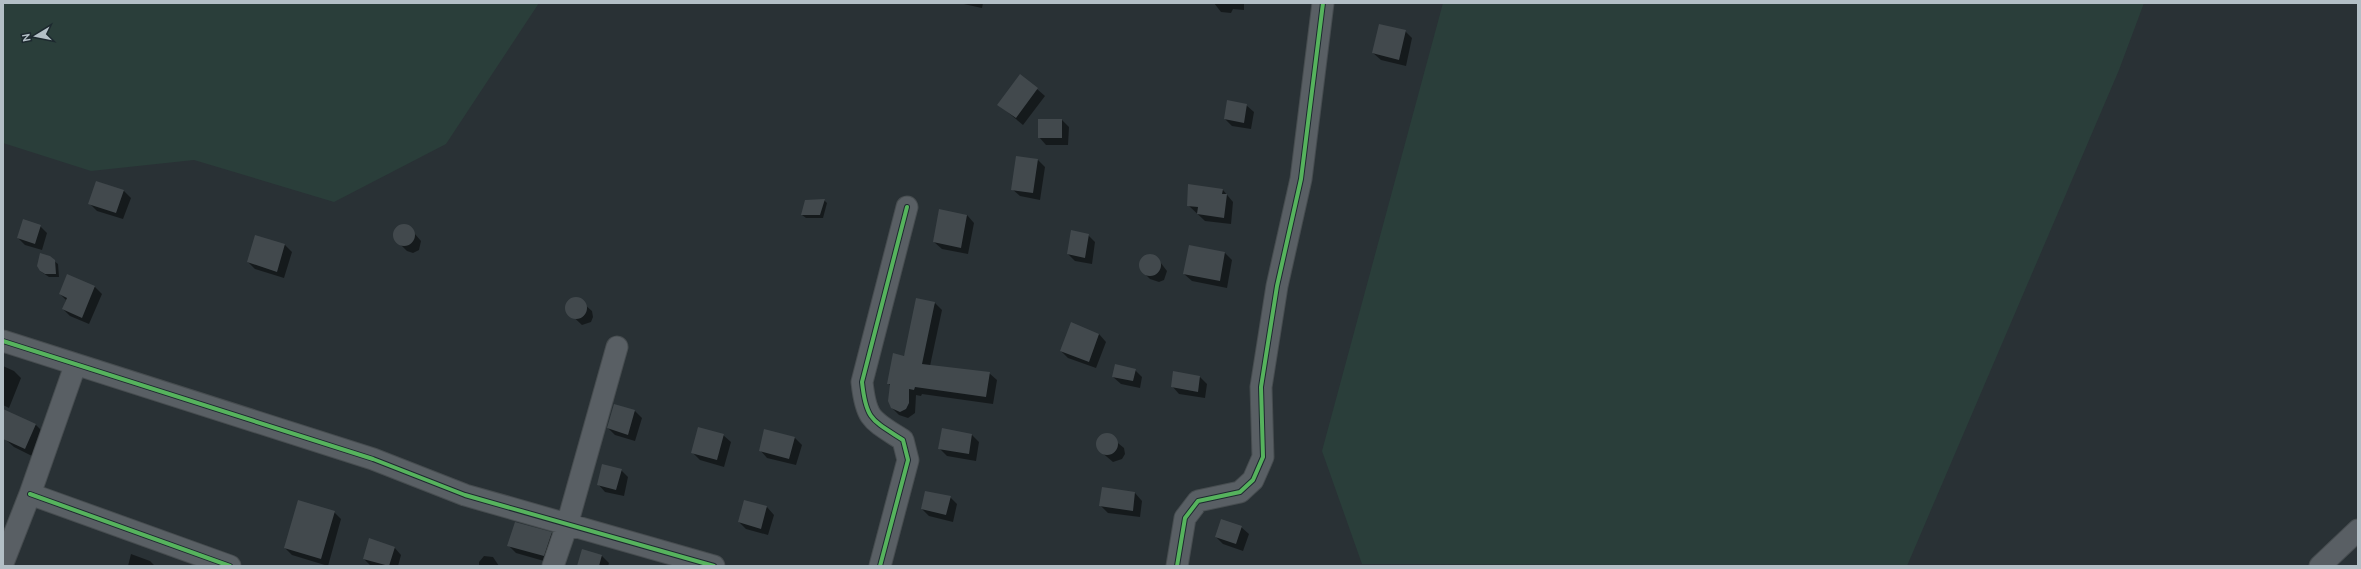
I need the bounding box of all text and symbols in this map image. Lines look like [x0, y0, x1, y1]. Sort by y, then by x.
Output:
north arrow [16, 16, 56, 56]
text: N [20, 33, 33, 43]

